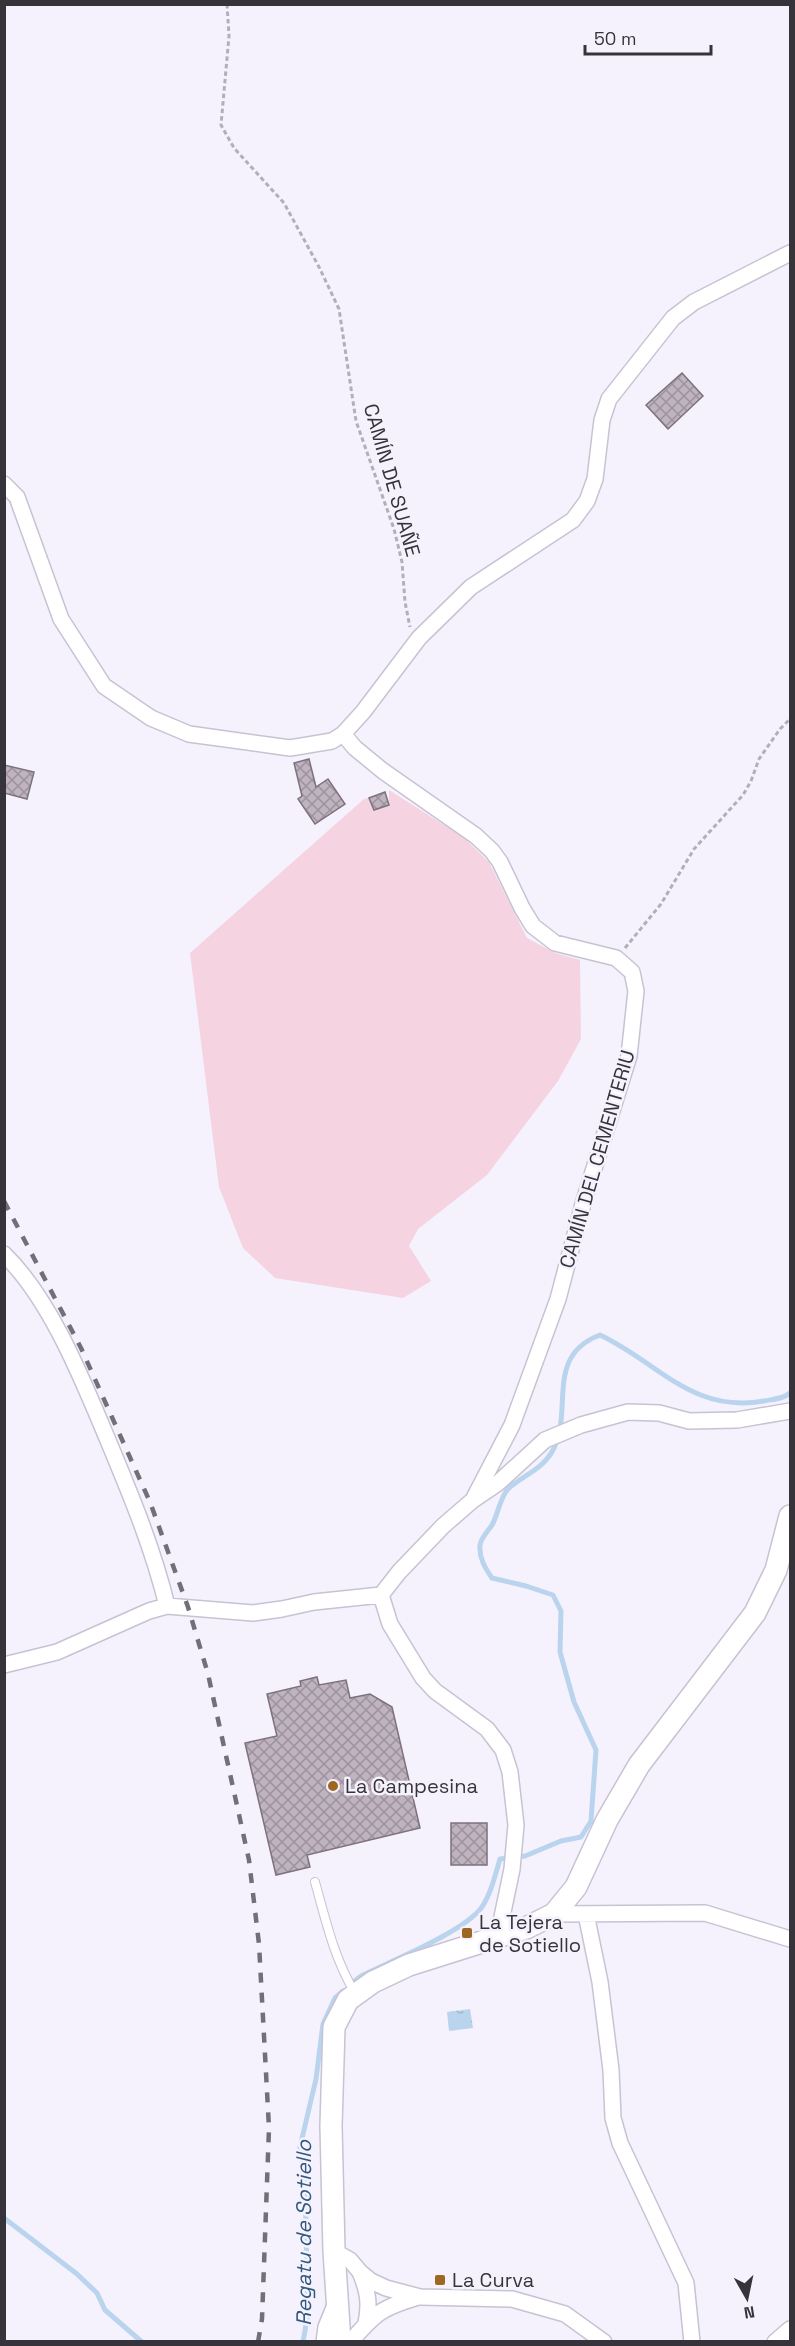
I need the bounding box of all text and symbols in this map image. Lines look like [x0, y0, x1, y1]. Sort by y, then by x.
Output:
scale bar [585, 18, 711, 56]
text: 50 m [594, 27, 636, 50]
street label: CAMÍN DE SUAÑE [358, 400, 426, 560]
street label: CAMÍN DEL CEMENTERIU [553, 1047, 641, 1271]
place label: La Campesina [345, 1773, 478, 1799]
marker: La Campesina [326, 1779, 340, 1793]
place label: La Tejera de Sotiello [479, 1909, 581, 1958]
marker: La Tejera de Sotiello [460, 1926, 474, 1940]
water label: Regatu de Sotiello [290, 2139, 317, 2326]
place label: La Curva [452, 2267, 534, 2293]
north arrow [717, 2268, 777, 2328]
marker: La Curva [433, 2273, 447, 2287]
text: N [742, 2301, 756, 2324]

